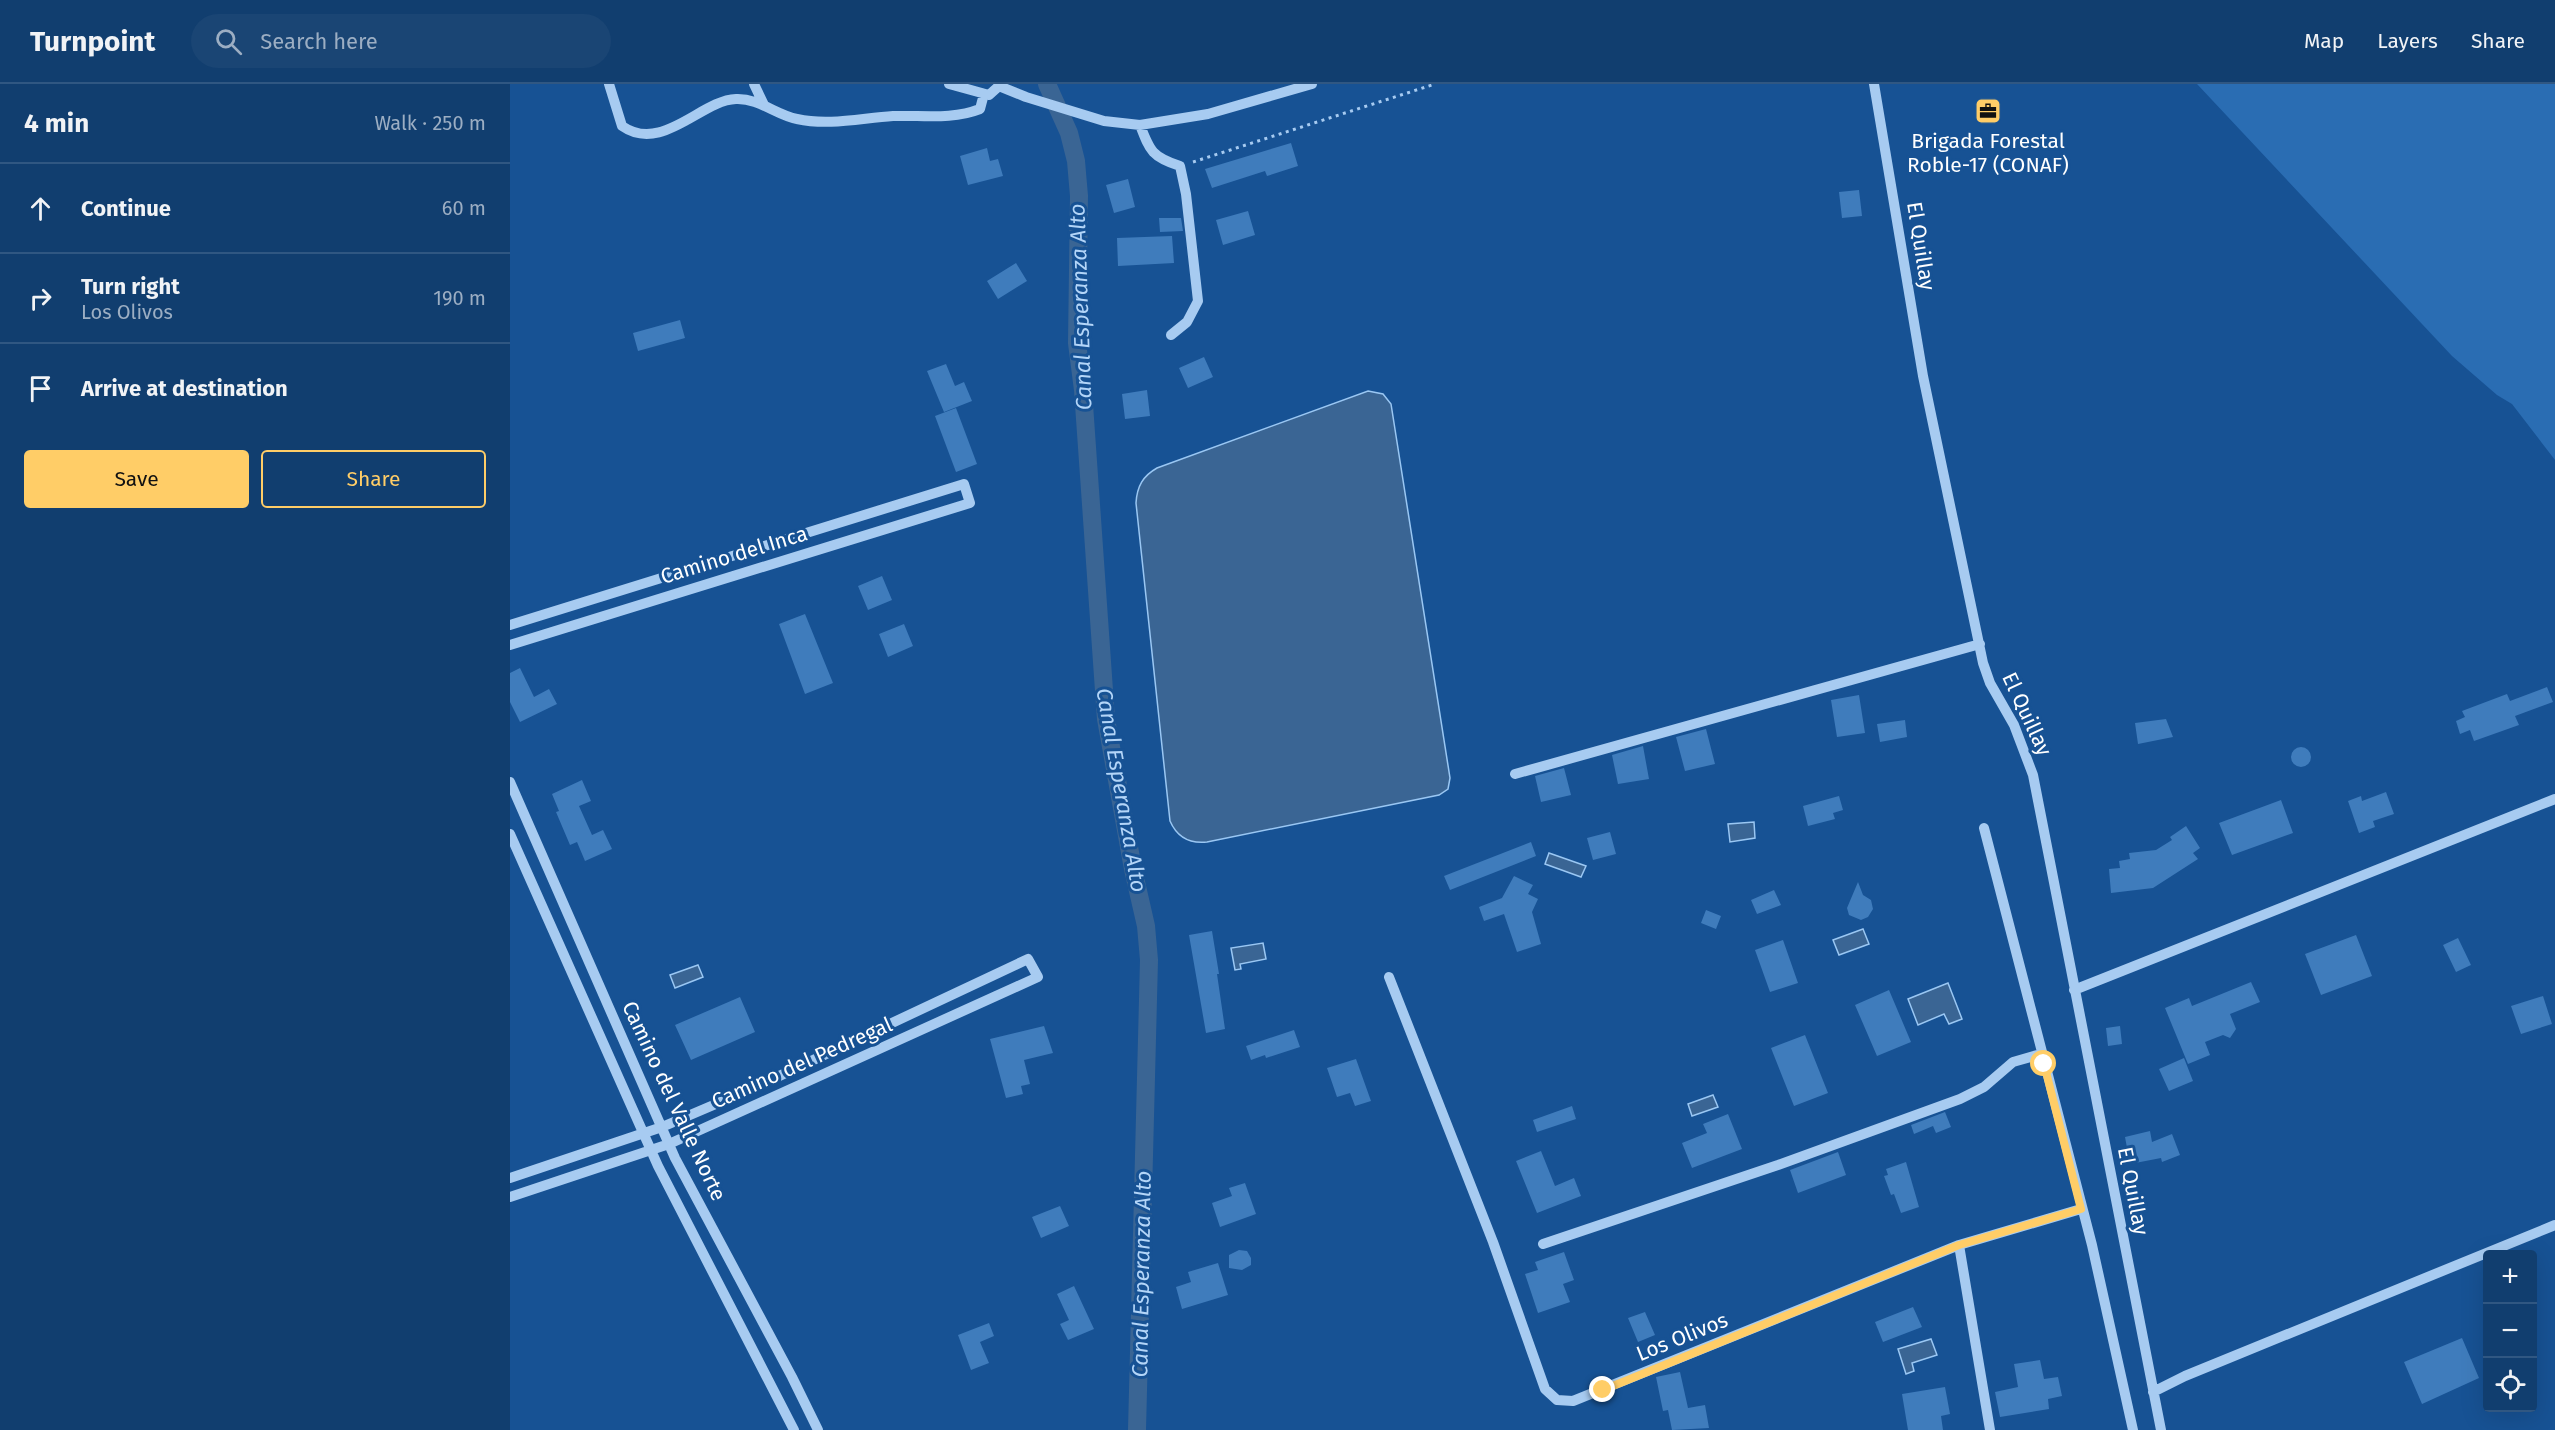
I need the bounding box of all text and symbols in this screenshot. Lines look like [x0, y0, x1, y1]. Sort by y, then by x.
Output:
search box [191, 14, 611, 68]
text: Turnpoint [30, 25, 155, 58]
icon: search [212, 25, 245, 58]
text: Search here [260, 28, 378, 55]
text: Map [2304, 28, 2344, 54]
text: Layers [2377, 28, 2438, 54]
text: Share [2471, 28, 2525, 54]
office icon: Brigada Forestal Roble-17 (CONAF) [1973, 96, 2003, 126]
text: 4 min [24, 108, 89, 139]
text: Walk · 250 m [374, 111, 486, 135]
place label: Brigada Forestal Roble-17 (CONAF) [1907, 128, 2069, 178]
icon: ahead [24, 192, 57, 225]
text: Continue [81, 195, 171, 222]
text: 60 m [442, 196, 486, 220]
street label: El Quillay [1901, 200, 1941, 293]
water label: Canal Esperanza Alto [1063, 203, 1098, 411]
text: Turn right [81, 273, 180, 300]
icon: right [24, 282, 57, 315]
text: 190 m [433, 286, 486, 310]
text: Los Olivos [81, 300, 173, 324]
icon: arrive [24, 372, 57, 405]
text: Arrive at destination [81, 375, 288, 402]
button: Save [24, 450, 249, 508]
button: Share [261, 450, 486, 508]
street label: Camino del Inca [657, 520, 811, 590]
street label: El Quillay [1996, 668, 2058, 760]
water label: Canal Esperanza Alto [1090, 686, 1153, 894]
street label: Camino del Valle Norte [616, 997, 732, 1205]
street label: Camino del Pedregal [708, 1011, 896, 1115]
route start [2030, 1050, 2056, 1076]
street label: El Quillay [2112, 1145, 2154, 1238]
water label: Canal Esperanza Alto [1126, 1170, 1157, 1378]
map controls [2483, 1250, 2537, 1412]
button: + [2483, 1250, 2537, 1304]
button: − [2483, 1304, 2537, 1358]
street label: Los Olivos [1632, 1307, 1732, 1367]
button: locate [2483, 1358, 2537, 1412]
route end [1589, 1376, 1615, 1402]

